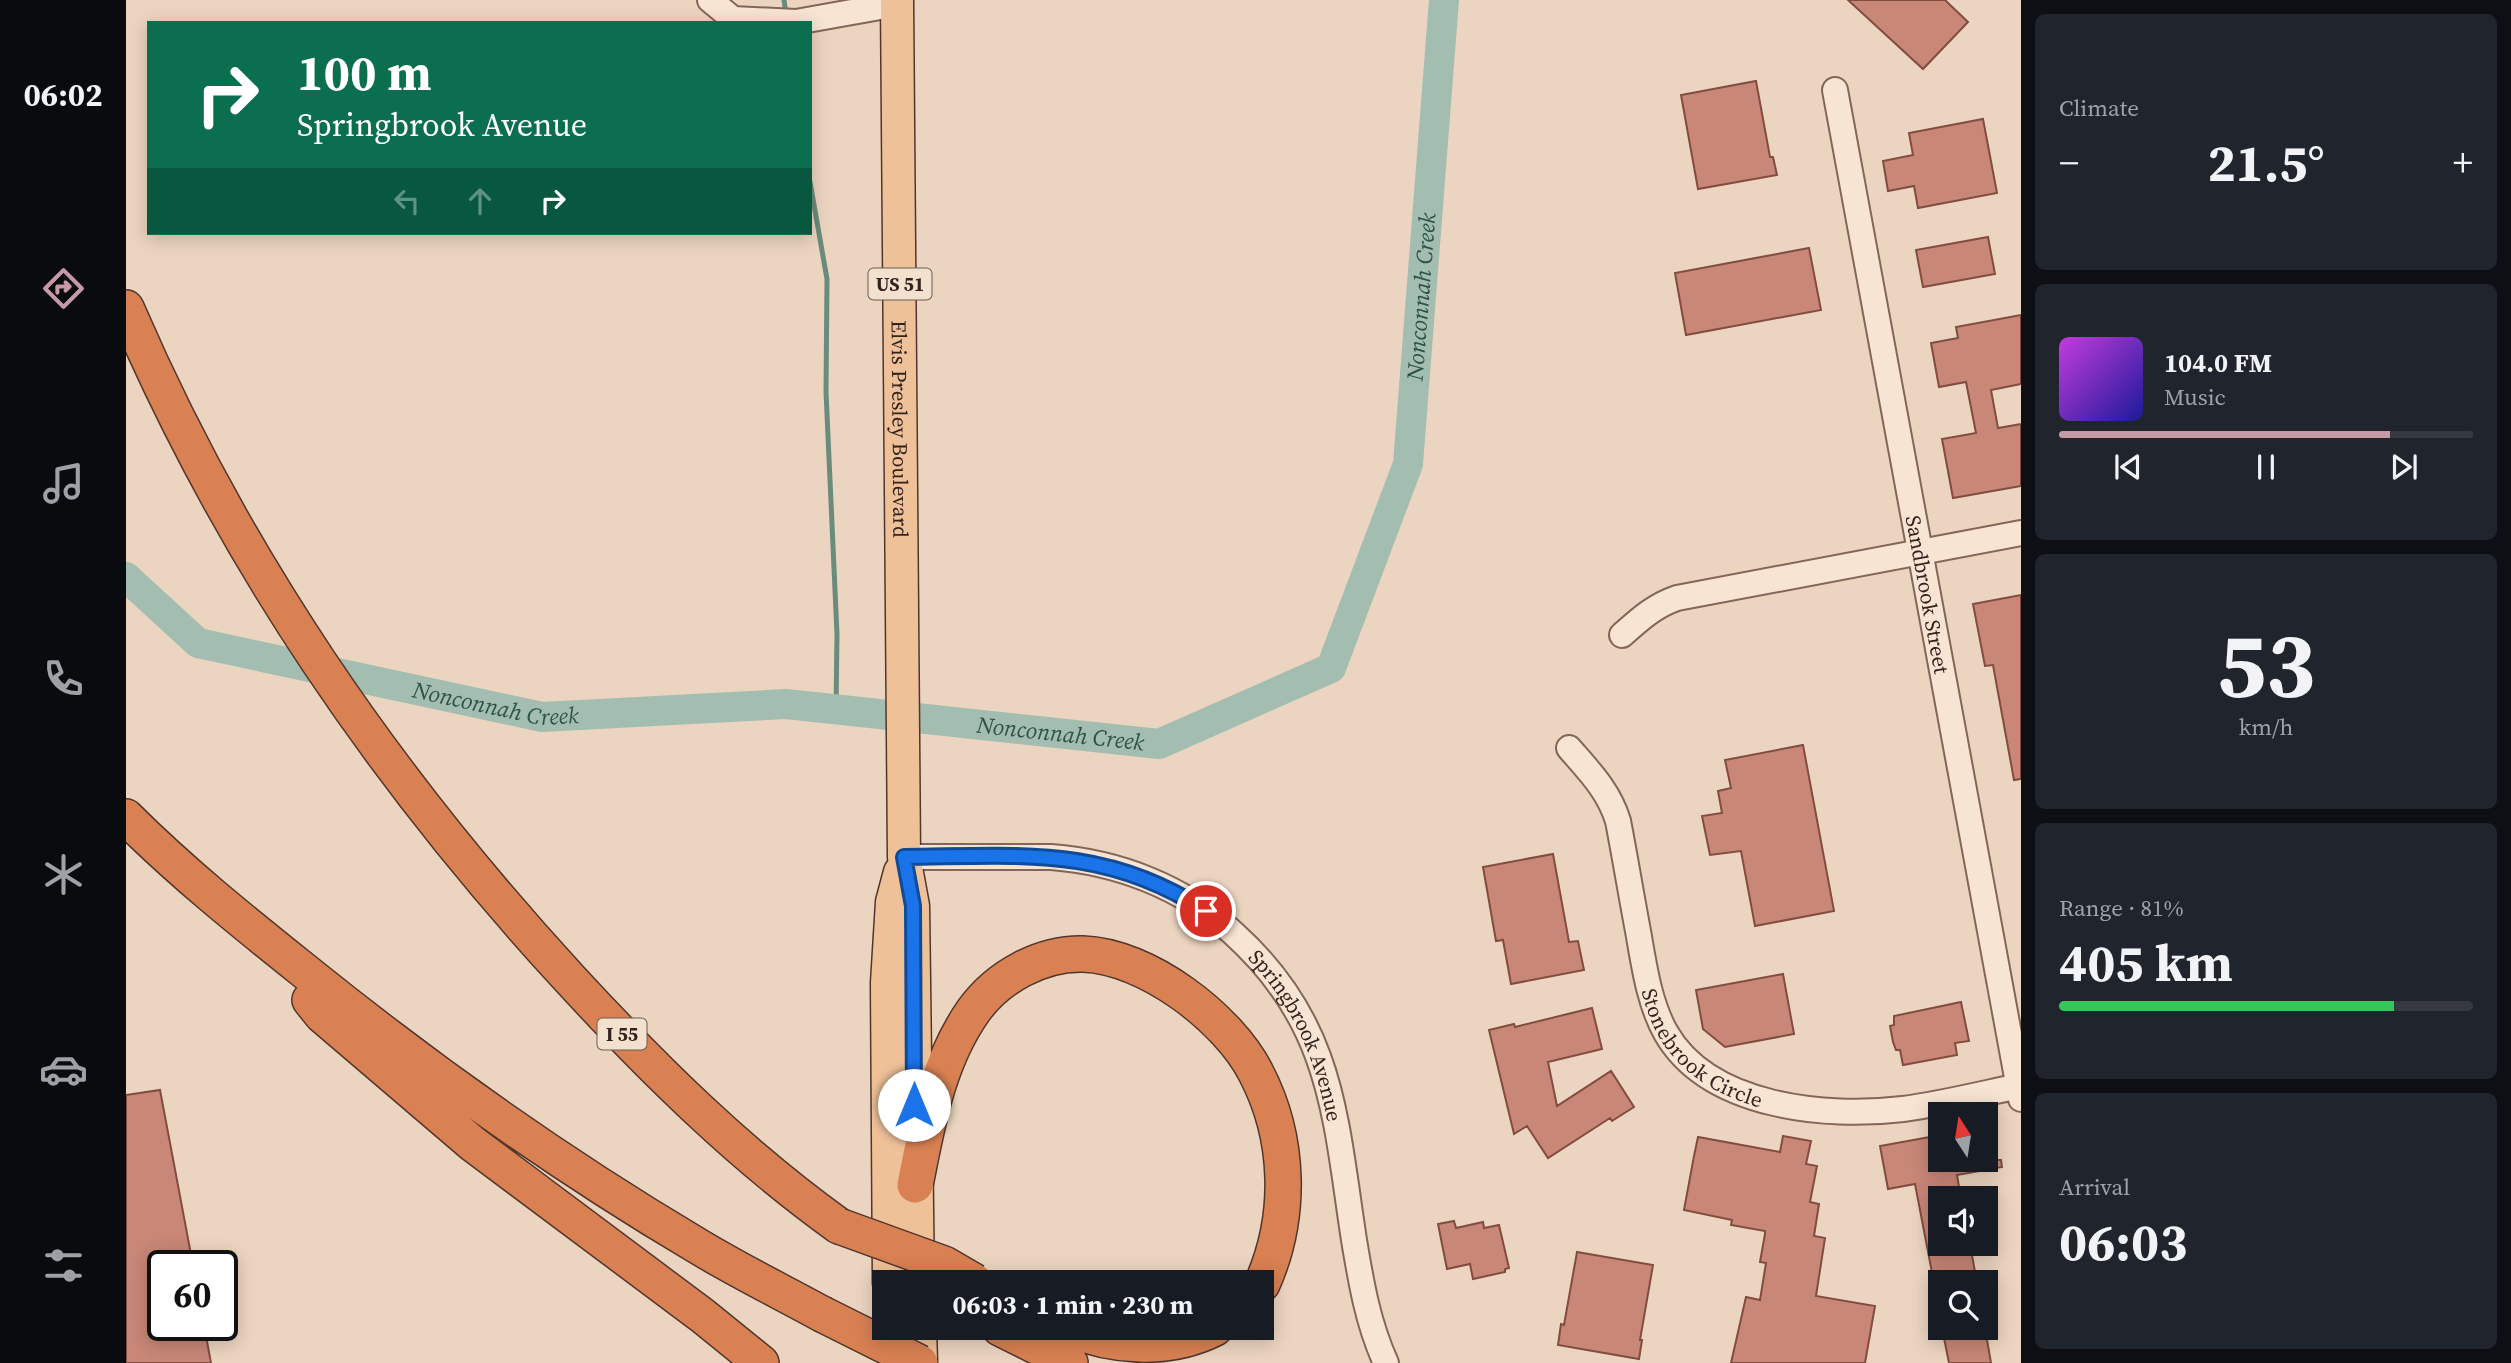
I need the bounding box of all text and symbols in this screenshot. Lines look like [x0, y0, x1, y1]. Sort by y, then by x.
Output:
text: 100 m [297, 39, 432, 106]
icon: right [182, 49, 273, 140]
text: 06:02 [24, 73, 102, 117]
text: Climate [2059, 92, 2139, 124]
text: Springbrook Avenue [297, 103, 587, 147]
text: 21.5° [2207, 127, 2325, 198]
text: − [2059, 137, 2079, 189]
text: + [2453, 137, 2473, 189]
icon: left [388, 182, 426, 220]
icon: ahead [461, 182, 499, 220]
icon: right [534, 182, 572, 220]
water label: Nonconnah Creek [1398, 211, 1443, 383]
icon: directions [39, 264, 88, 313]
road number: US 51 [868, 268, 932, 300]
street label: Elvis Presley Boulevard [885, 320, 916, 538]
text: 104.0 FM [2164, 345, 2272, 381]
text: Music [2164, 381, 2226, 413]
icon: previous [2109, 448, 2147, 486]
icon: pause [2247, 448, 2285, 486]
icon: next [2385, 448, 2423, 486]
icon: music [39, 459, 88, 508]
street label: Sandbrook Street [1899, 513, 1957, 676]
text: 53 [2217, 603, 2315, 727]
icon: phone [39, 654, 88, 703]
water label: Nonconnah Creek [409, 673, 580, 733]
water label: Nonconnah Creek [974, 708, 1146, 758]
text: km/h [2239, 711, 2293, 743]
icon: climate [39, 850, 88, 899]
pin [1176, 881, 1236, 941]
icon: arrive [1187, 892, 1225, 930]
text: Range · 81% [2059, 892, 2184, 924]
text: 405 km [2059, 927, 2233, 998]
street label: Springbrook Avenue [1243, 943, 1350, 1124]
street label: Stonebrook Circle [1635, 985, 1766, 1114]
road number: I 55 [598, 1018, 646, 1050]
icon: car [39, 1045, 88, 1094]
position arrow [877, 1068, 951, 1142]
north arrow [1928, 1102, 1998, 1172]
map controls [1928, 1102, 1998, 1340]
text: Arrival [2059, 1171, 2130, 1203]
button: sound [1928, 1186, 1998, 1256]
text: 06:03 [2059, 1206, 2187, 1277]
icon: filters [39, 1241, 88, 1290]
speed limit sign: 60 [147, 1250, 238, 1341]
button: search [1928, 1270, 1998, 1340]
text: 06:03 · 1 min · 230 m [953, 1287, 1193, 1323]

